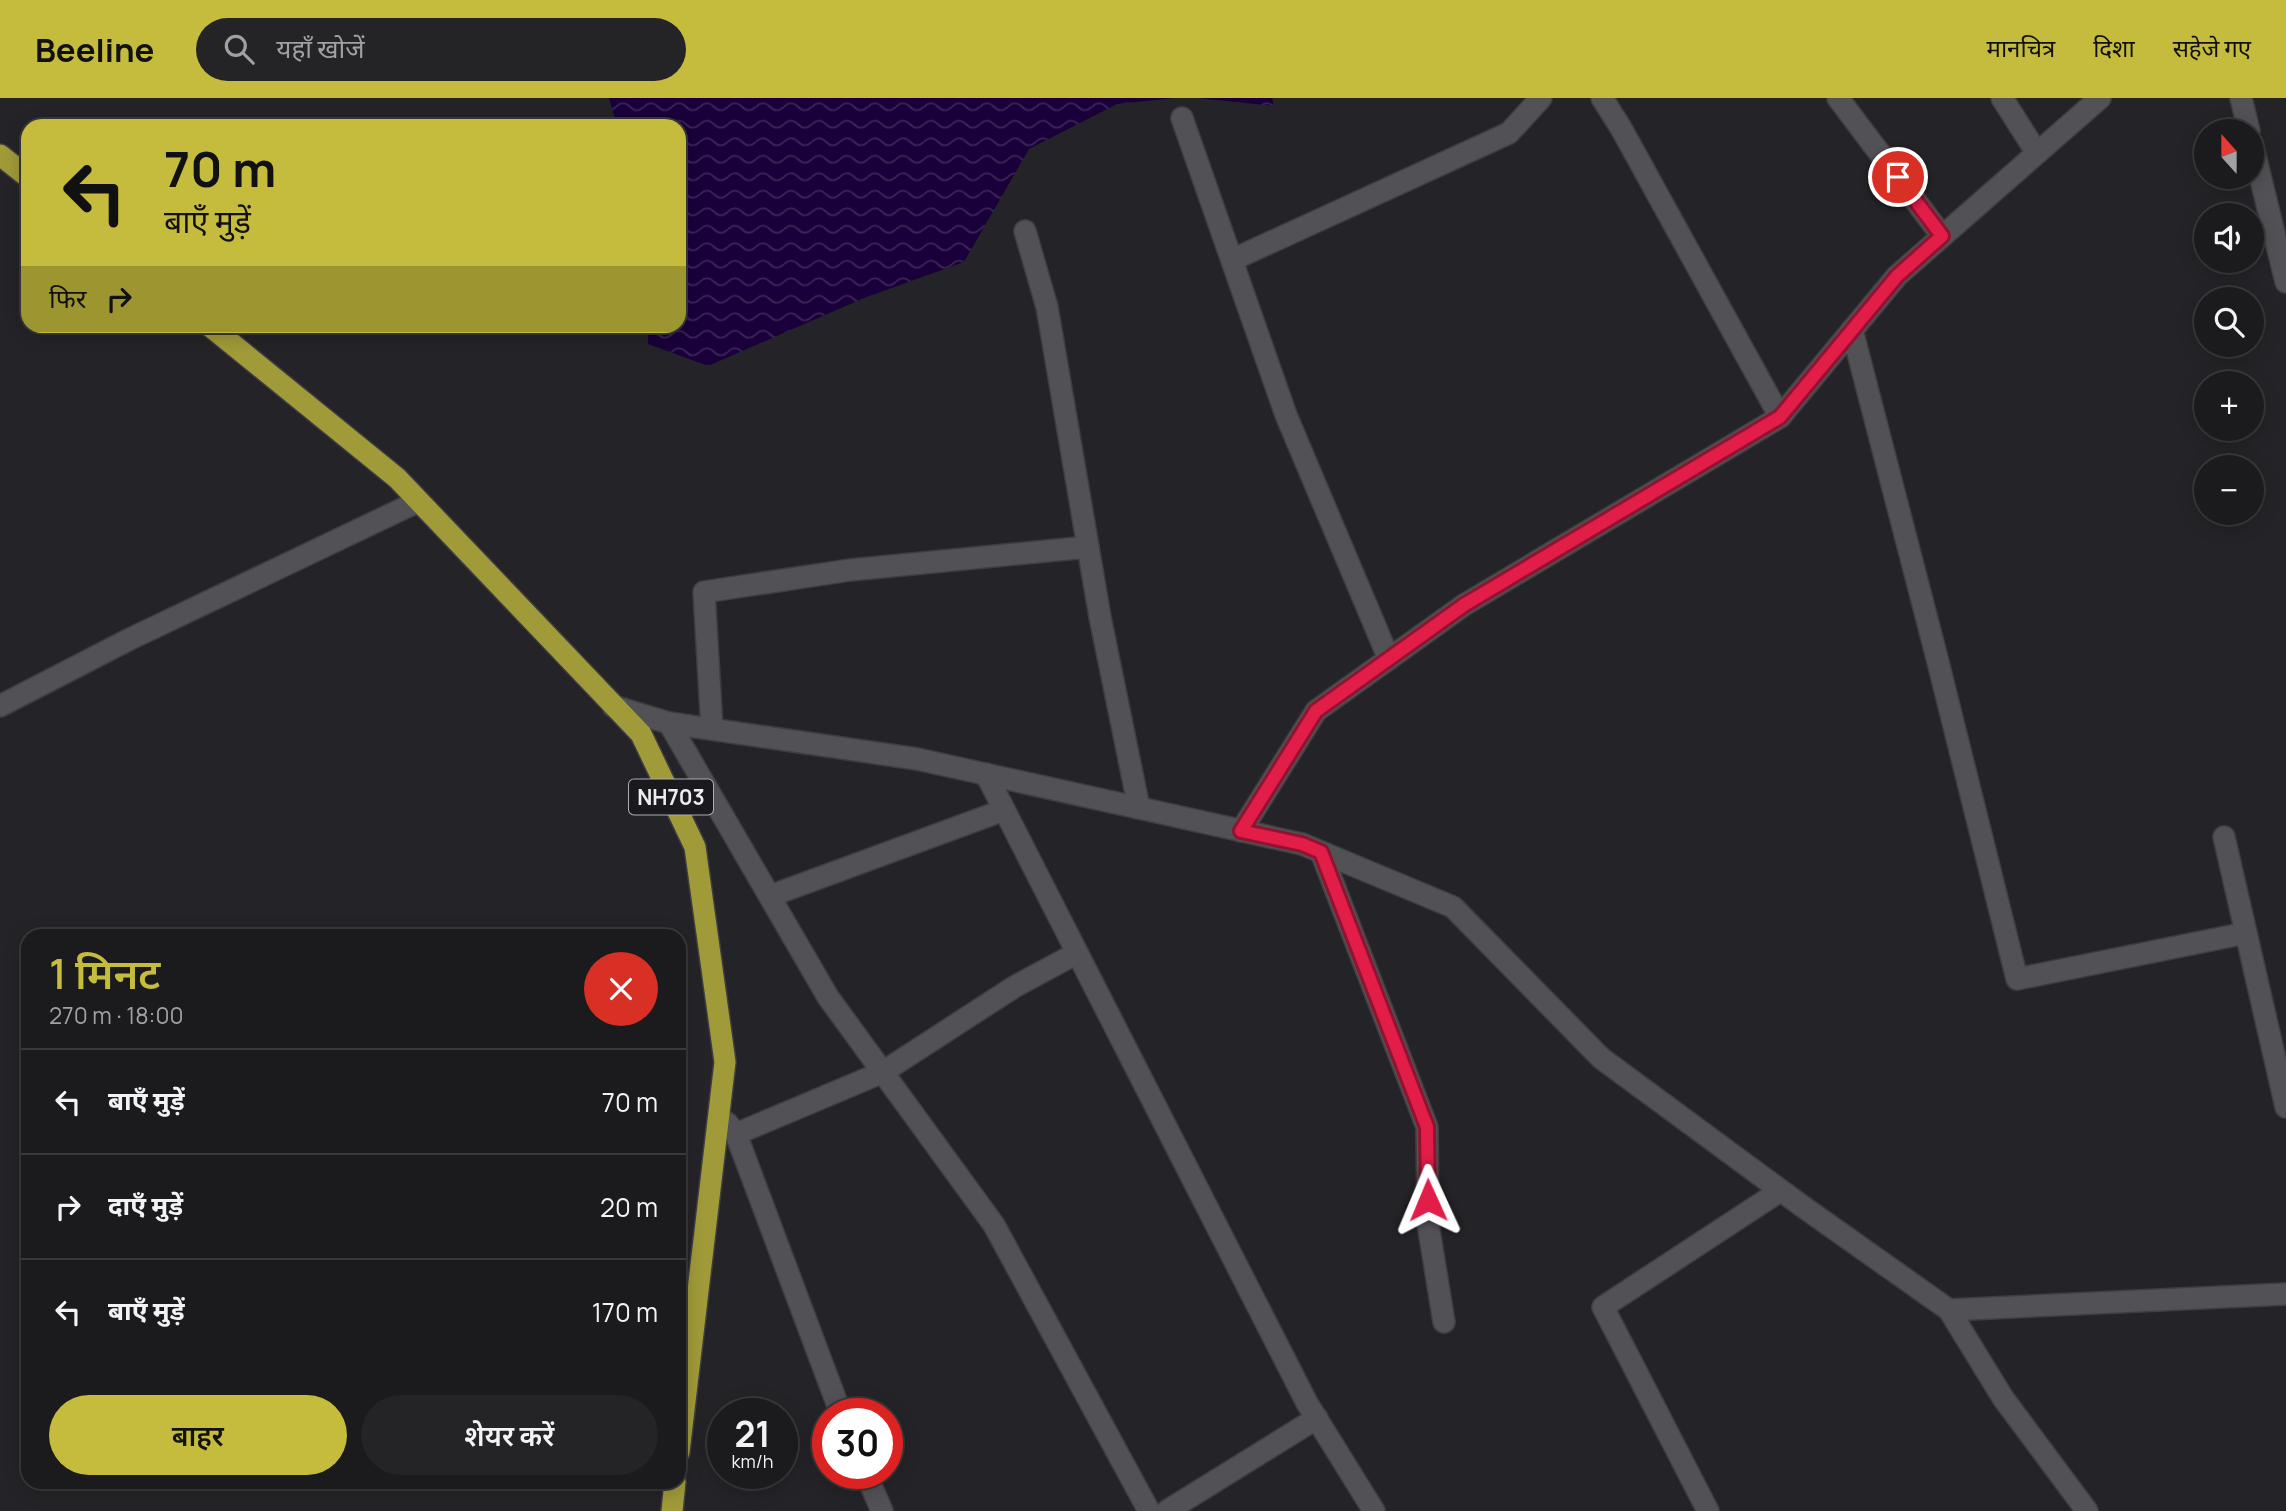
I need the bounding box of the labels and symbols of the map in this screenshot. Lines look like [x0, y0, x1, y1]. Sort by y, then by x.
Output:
north arrow [2194, 119, 2264, 189]
pin [1868, 147, 1928, 207]
road number: NH703 [629, 780, 713, 814]
position arrow [1391, 1163, 1465, 1237]
speed limit sign: 30 [812, 1398, 903, 1489]

